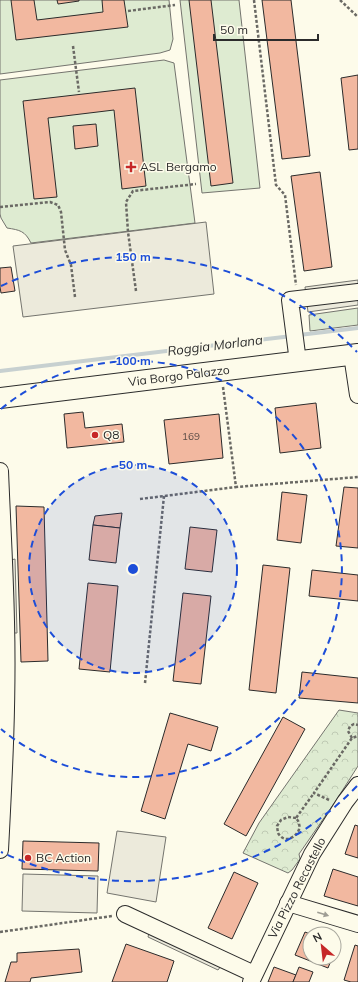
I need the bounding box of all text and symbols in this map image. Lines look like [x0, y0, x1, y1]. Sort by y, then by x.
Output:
scale bar [214, 16, 318, 42]
text: 50 m [220, 22, 248, 37]
place label: ASL Bergamo [140, 159, 217, 174]
marker: ASL Bergamo [125, 161, 137, 173]
text: 150 m [115, 249, 151, 264]
water label: Roggia Morlana [166, 331, 264, 359]
text: 100 m [115, 353, 151, 368]
street label: Via Borgo Palazzo [127, 362, 231, 389]
place label: Q8 [103, 427, 119, 442]
marker: Q8 [90, 430, 100, 440]
house number: 169 [182, 430, 200, 443]
text: 50 m [119, 457, 147, 472]
centre of rings [126, 562, 140, 576]
street label: Via Pizzo Recastello [265, 835, 329, 941]
place label: BC Action [36, 850, 91, 865]
marker: BC Action [23, 853, 33, 863]
one-way arrow [317, 911, 329, 917]
north arrow [302, 926, 342, 966]
text: N [310, 929, 324, 945]

